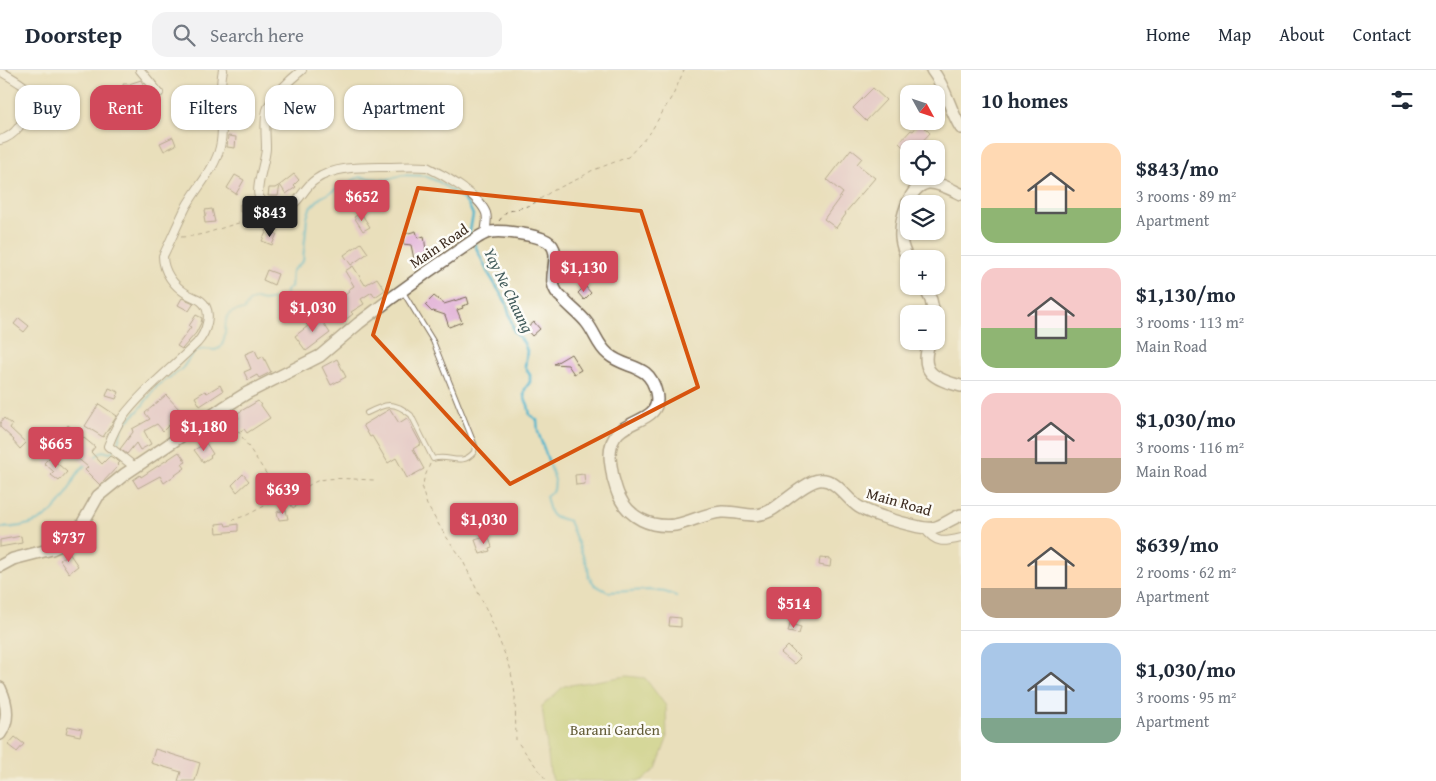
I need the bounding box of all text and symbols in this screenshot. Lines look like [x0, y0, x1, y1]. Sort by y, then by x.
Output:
search box [152, 12, 502, 57]
text: Doorstep [25, 17, 122, 52]
icon: search [170, 21, 198, 49]
text: Search here [210, 21, 304, 49]
text: Home [1146, 21, 1190, 48]
text: Map [1218, 21, 1251, 48]
text: About [1279, 21, 1325, 48]
text: Contact [1353, 21, 1411, 48]
chip: Buy [15, 85, 80, 130]
chip: Rent [90, 85, 161, 130]
chip: Filters [171, 85, 255, 130]
chip: New [265, 85, 334, 130]
chip: Apartment [344, 85, 463, 130]
north arrow [900, 85, 945, 130]
map controls [900, 85, 945, 350]
text: 10 homes [981, 85, 1068, 116]
icon: filters [1388, 86, 1416, 114]
button: locate [900, 140, 945, 185]
text: $843/mo [1136, 153, 1219, 184]
icon: home [1021, 163, 1081, 223]
pin: $652 [332, 180, 392, 222]
text: $652 [345, 184, 379, 208]
text: 3 rooms · 89 m² [1136, 184, 1236, 208]
button: layers [900, 195, 945, 240]
pin: $843 [240, 196, 300, 238]
text: $843 [253, 200, 287, 224]
text: Apartment [1136, 208, 1209, 232]
street label: Main Road [405, 218, 472, 273]
water label: Yay Ne Chaung [478, 243, 540, 337]
pin: $1,130 [543, 250, 625, 293]
button: + [900, 250, 945, 295]
text: $1,130 [561, 255, 607, 279]
text: $1,130/mo [1136, 279, 1236, 310]
icon: home [1021, 288, 1081, 348]
pin: $1,030 [272, 290, 354, 333]
text: $1,030 [290, 295, 336, 319]
button: − [900, 305, 945, 350]
text: 3 rooms · 113 m² [1136, 310, 1244, 334]
text: Main Road [1136, 334, 1207, 358]
text: $1,030/mo [1136, 404, 1236, 435]
pin: $1,180 [163, 410, 245, 452]
icon: home [1021, 413, 1081, 473]
text: $1,180 [181, 414, 227, 438]
pin: $665 [26, 426, 86, 469]
text: $665 [39, 431, 73, 455]
text: 3 rooms · 116 m² [1136, 435, 1244, 459]
text: Main Road [1136, 459, 1207, 483]
pin: $639 [253, 472, 313, 515]
text: $639 [266, 477, 300, 501]
street label: Main Road [864, 482, 934, 521]
pin: $1,030 [443, 502, 525, 545]
text: $1,030 [461, 507, 507, 531]
pin: $737 [39, 520, 99, 563]
text: $737 [52, 525, 86, 549]
text: $639/mo [1136, 529, 1219, 560]
icon: home [1021, 538, 1081, 598]
text: 2 rooms · 62 m² [1136, 560, 1236, 584]
text: Apartment [1136, 584, 1209, 608]
pin: $514 [764, 586, 824, 629]
text: $514 [777, 591, 811, 615]
text: $1,030/mo [1136, 654, 1236, 685]
icon: home [1021, 663, 1081, 723]
text: 3 rooms · 95 m² [1136, 685, 1236, 709]
text: Apartment [1136, 709, 1209, 733]
park label: Barani Garden [570, 719, 661, 740]

